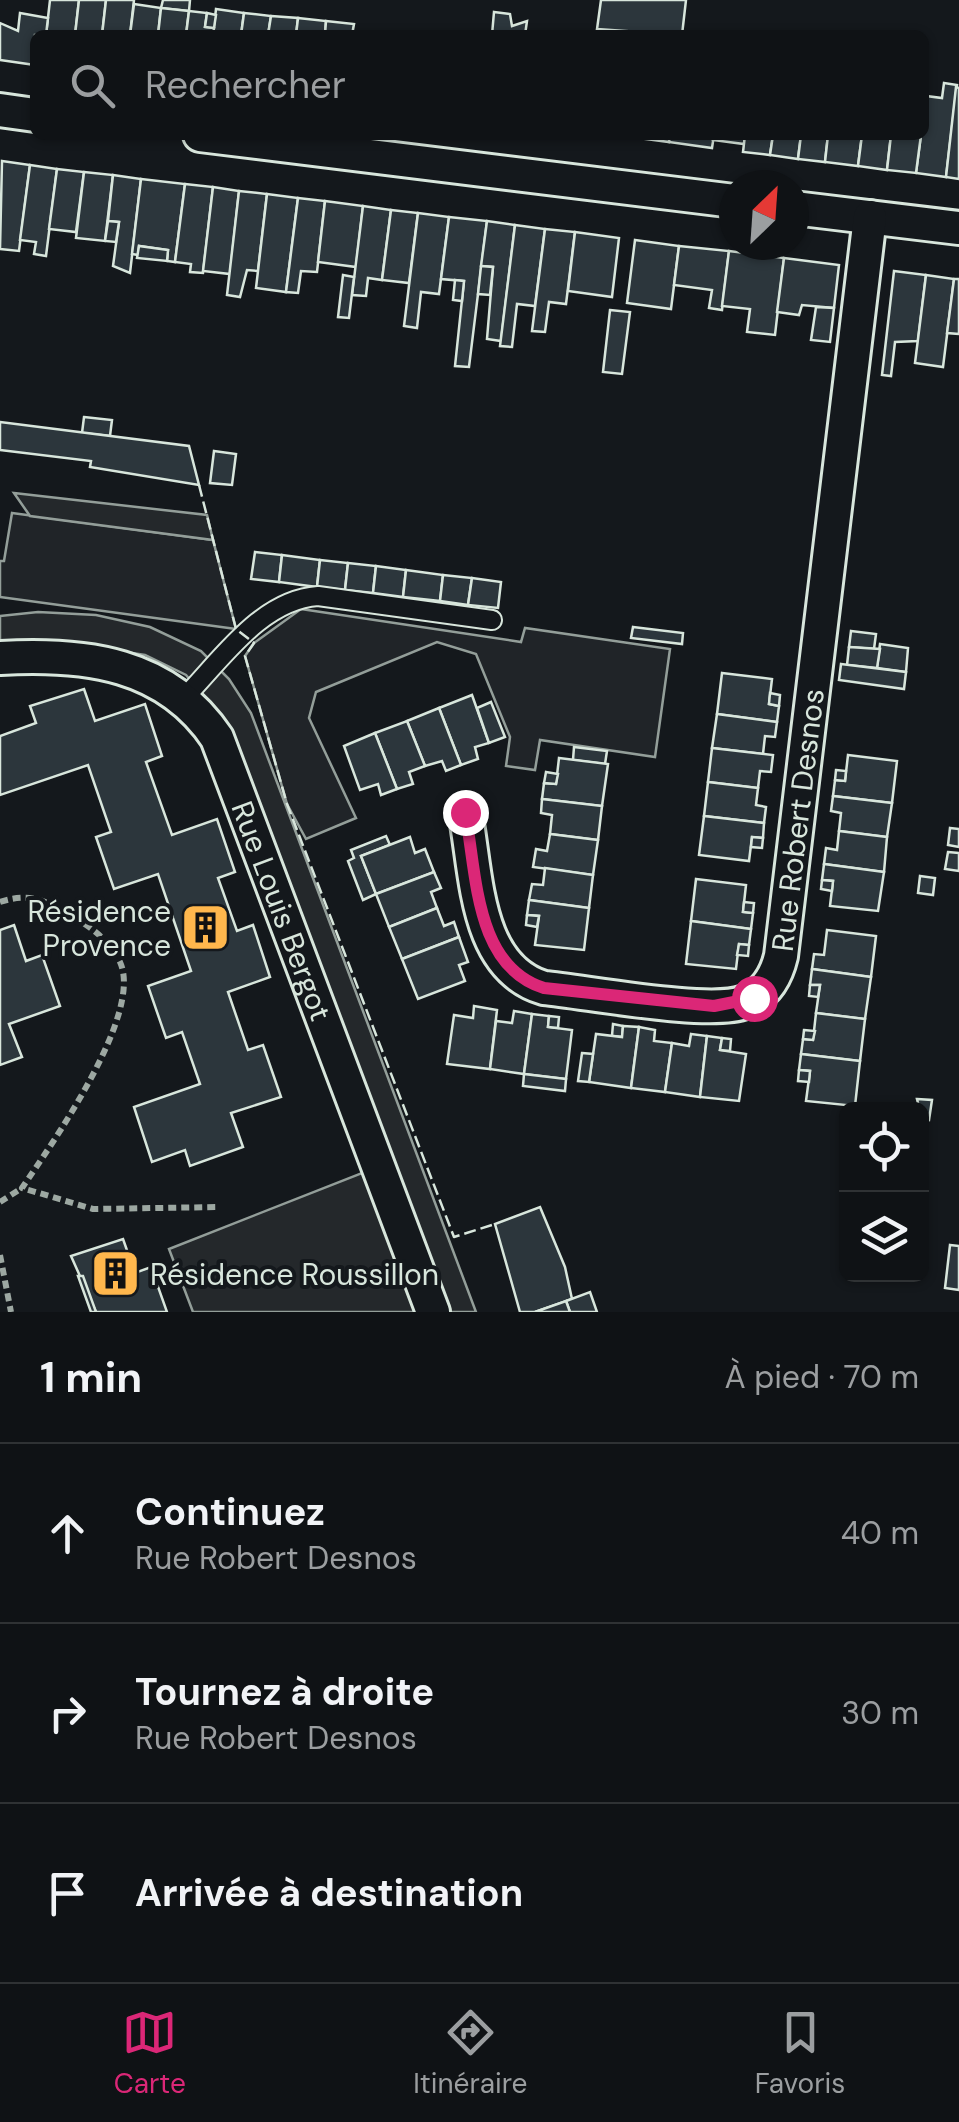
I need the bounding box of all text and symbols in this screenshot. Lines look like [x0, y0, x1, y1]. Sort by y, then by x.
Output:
search box [30, 30, 929, 140]
icon: search [65, 58, 120, 113]
text: Rechercher [145, 60, 346, 110]
north arrow [719, 170, 809, 260]
street label: Rue Robert Desnos [762, 686, 833, 953]
route end [443, 790, 489, 836]
street label: Rue Louis Bergot [223, 796, 341, 1026]
place label: Résidence Provence [28, 892, 171, 965]
building icon: Résidence Provence [180, 902, 232, 954]
route start [732, 976, 778, 1022]
map controls [839, 1102, 929, 1282]
button: locate [839, 1102, 929, 1192]
button: layers [839, 1192, 929, 1282]
building icon: Résidence Roussillon [89, 1248, 141, 1300]
place label: Résidence Roussillon [150, 1255, 439, 1294]
text: 1 min [40, 1350, 142, 1405]
text: À pied · 70 m [724, 1356, 919, 1398]
text: Continuez [135, 1487, 325, 1537]
icon: ahead [40, 1506, 95, 1561]
text: 40 m [841, 1512, 919, 1554]
text: Rue Robert Desnos [135, 1537, 417, 1579]
text: Tournez à droite [135, 1667, 434, 1717]
icon: right [40, 1686, 95, 1741]
text: 30 m [841, 1692, 919, 1734]
text: Rue Robert Desnos [135, 1717, 417, 1759]
icon: arrive [40, 1866, 95, 1921]
text: Arrivée à destination [135, 1868, 523, 1918]
tab: Carte [114, 2005, 186, 2102]
tab: Itinéraire [413, 2005, 527, 2102]
tab: Favoris [755, 2005, 845, 2102]

